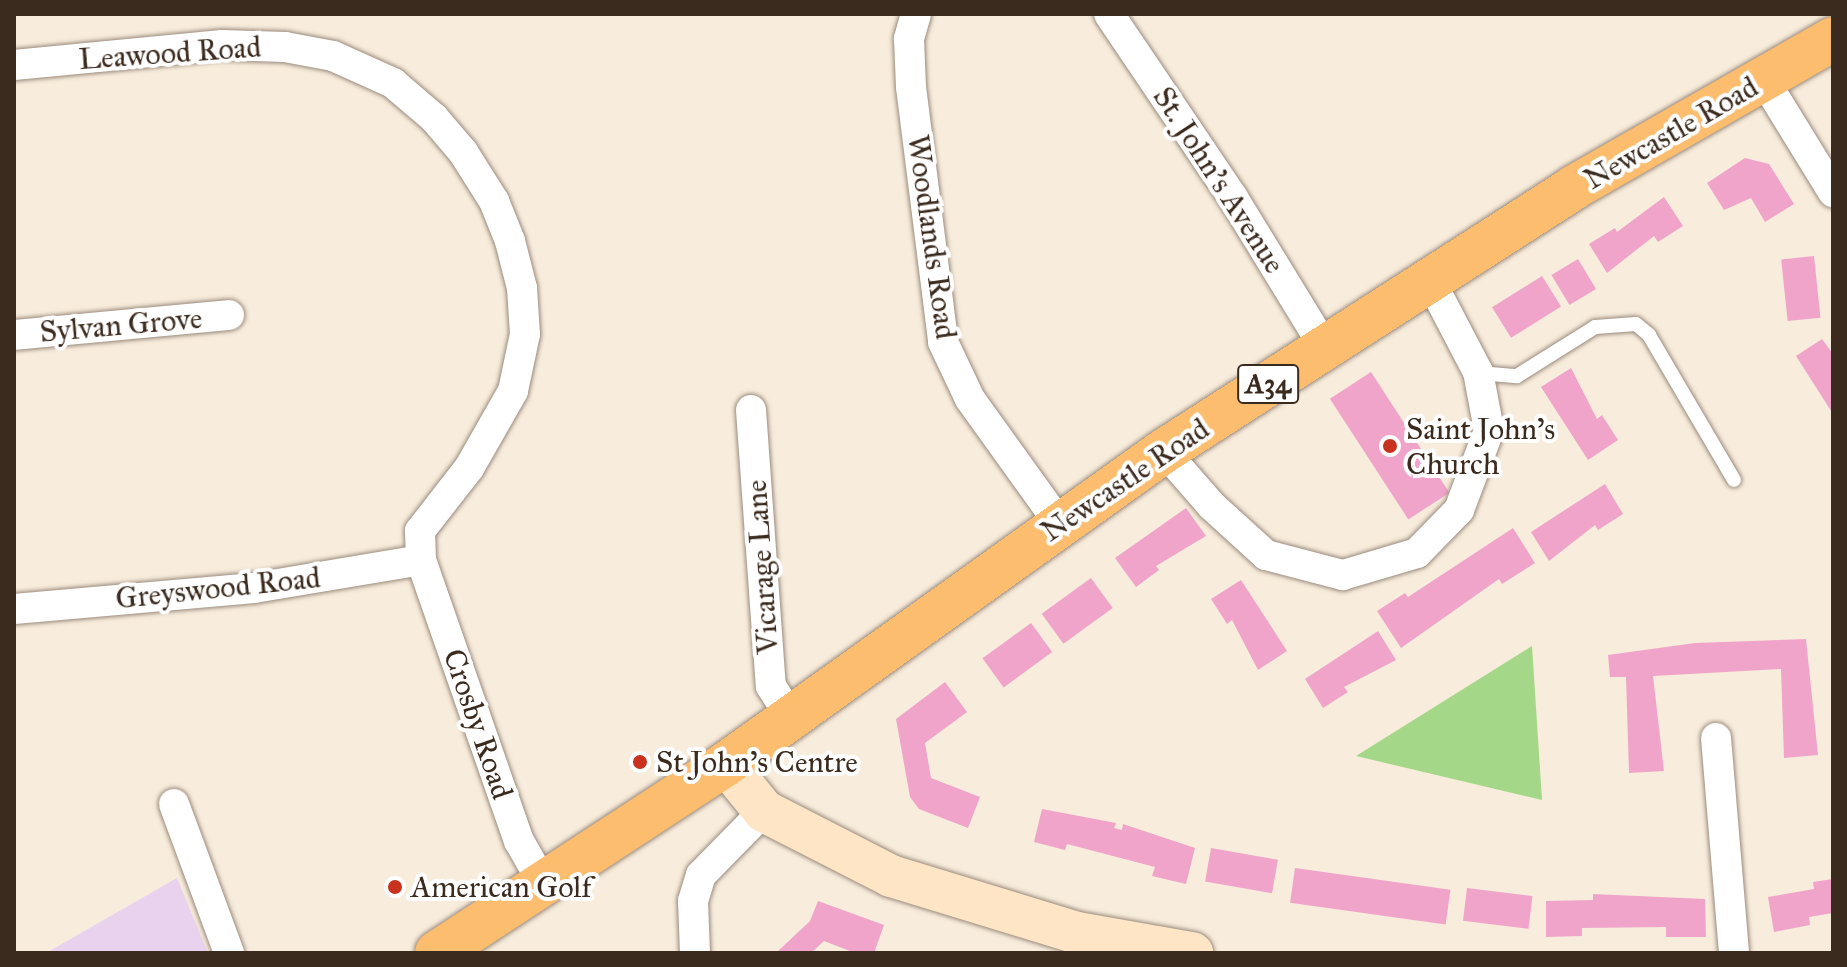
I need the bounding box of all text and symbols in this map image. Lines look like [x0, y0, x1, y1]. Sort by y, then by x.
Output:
street label: Leawood Road [78, 29, 262, 77]
street label: Newcastle Road [1578, 69, 1764, 197]
street label: St. John's Avenue [1145, 80, 1293, 280]
street label: Woodlands Road [900, 132, 964, 342]
street label: Sylvan Grove [38, 300, 204, 350]
road number: A34 [1236, 360, 1300, 408]
street label: Newcastle Road [1034, 411, 1216, 549]
place label: Saint John's Church [1406, 411, 1555, 482]
marker: Saint John's Church [1381, 437, 1399, 455]
street label: Vicarage Lane [738, 479, 786, 655]
street label: Greyswood Road [114, 559, 322, 617]
street label: Crosby Road [436, 644, 520, 804]
place label: St John's Centre [656, 744, 858, 780]
marker: St John's Centre [631, 753, 649, 771]
place label: American Golf [411, 869, 592, 905]
marker: American Golf [386, 878, 404, 896]

